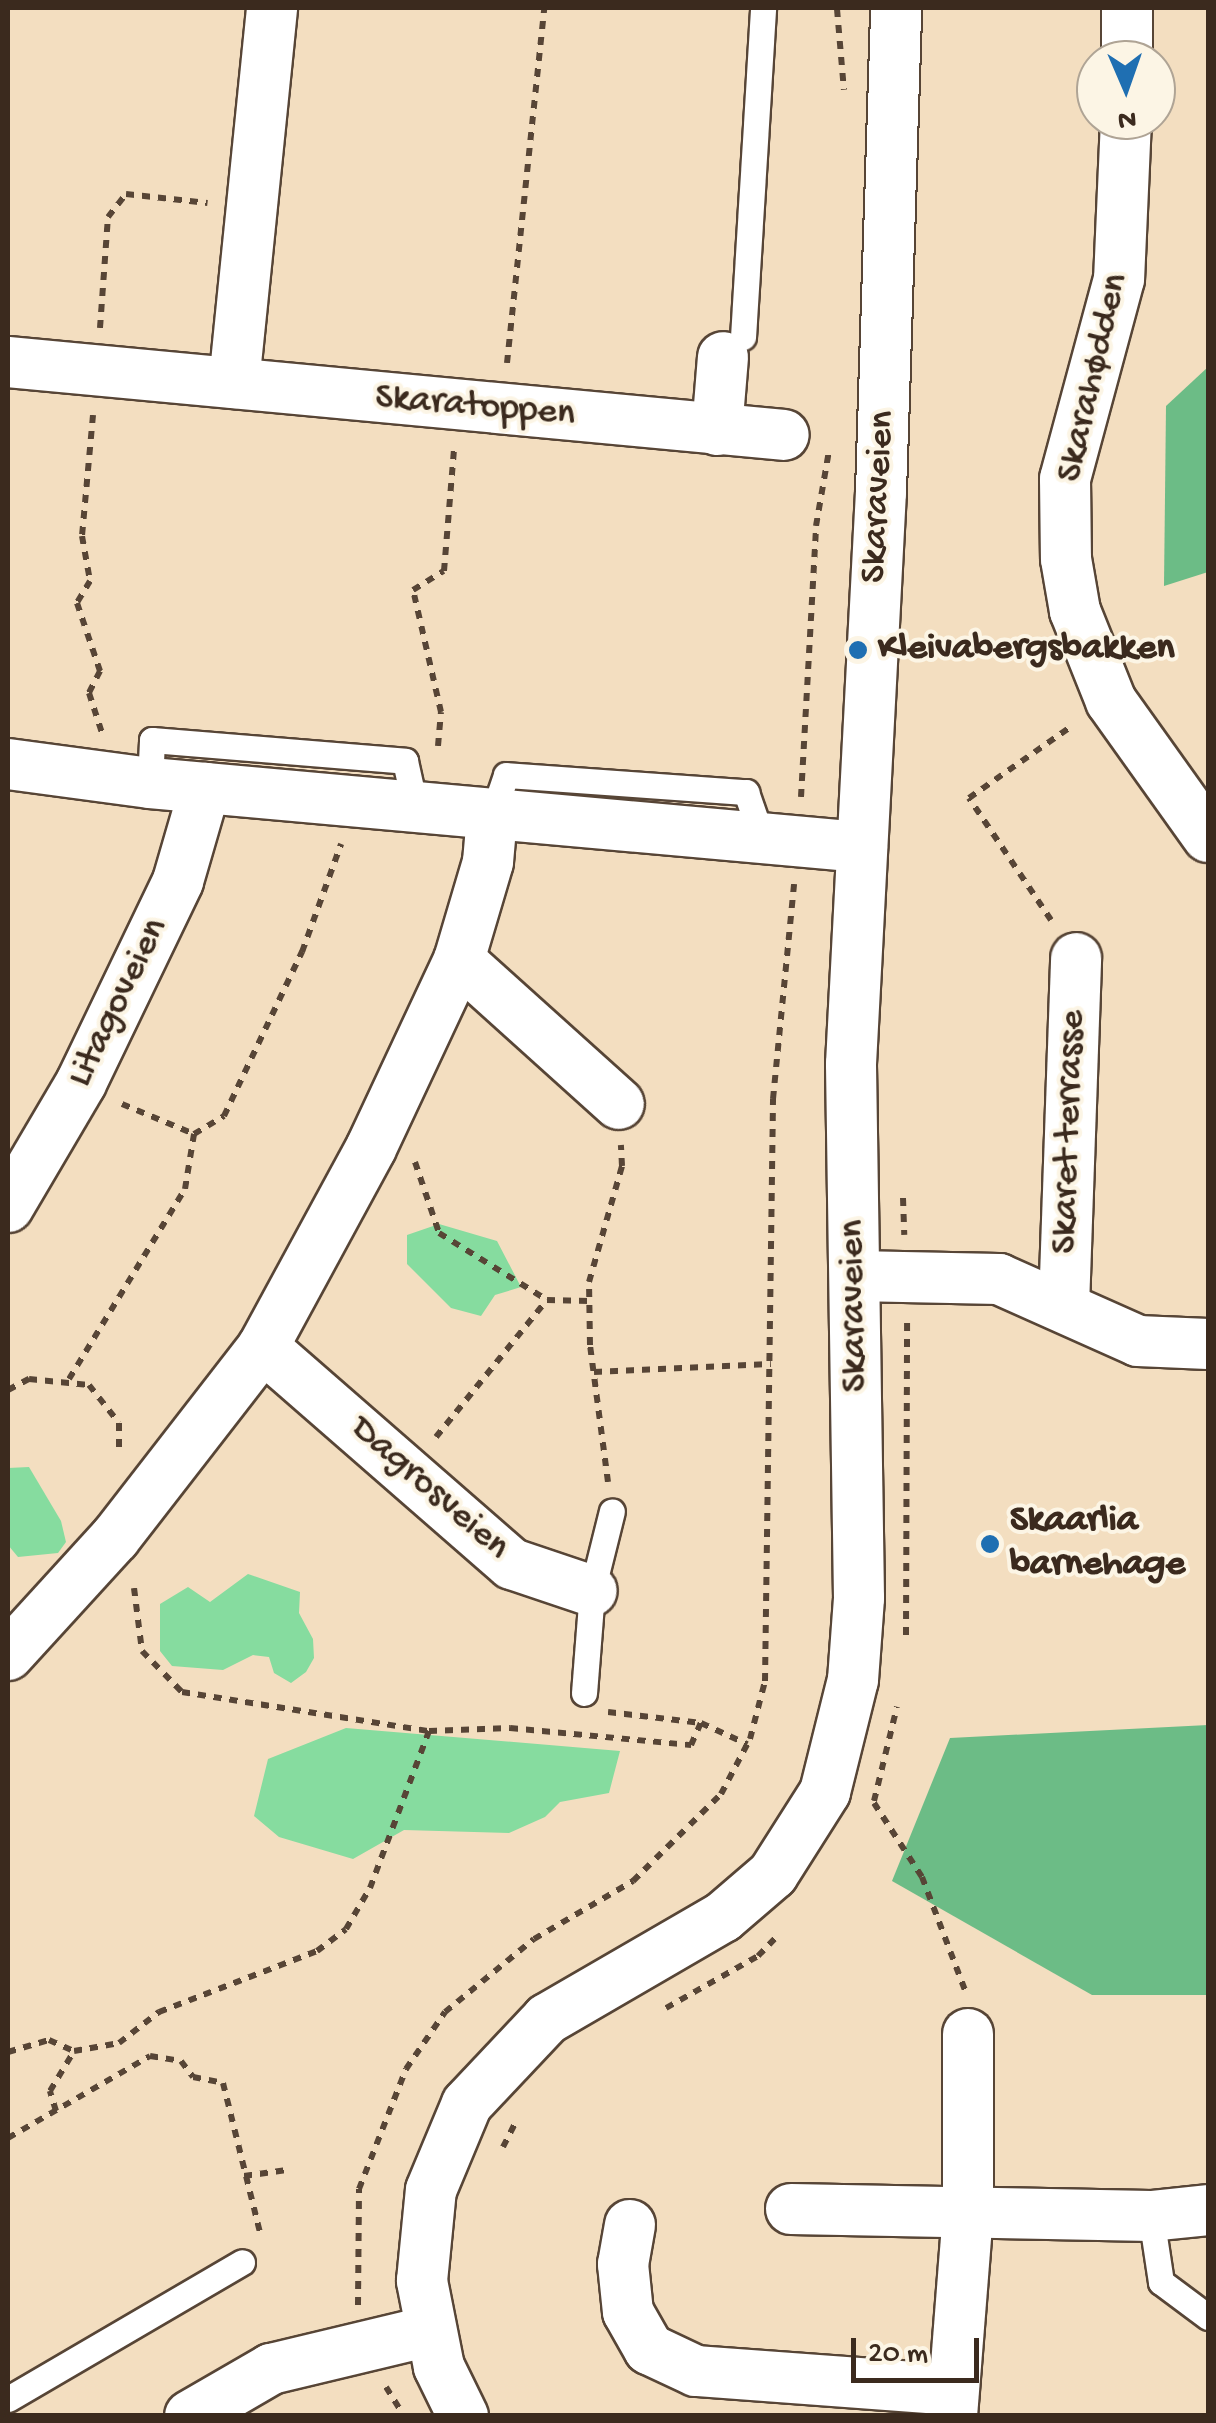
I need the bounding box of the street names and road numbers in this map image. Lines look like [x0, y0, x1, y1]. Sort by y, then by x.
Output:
street label: Skarahødden [1048, 269, 1140, 487]
street label: Skaratoppen [373, 376, 577, 438]
street label: Skaraveien [853, 410, 907, 584]
street label: Litagoveien [59, 911, 179, 1095]
street label: Skaret terrasse [1043, 1009, 1097, 1255]
street label: Skaraveien [831, 1219, 879, 1393]
street label: Dagrosveien [340, 1407, 518, 1571]

